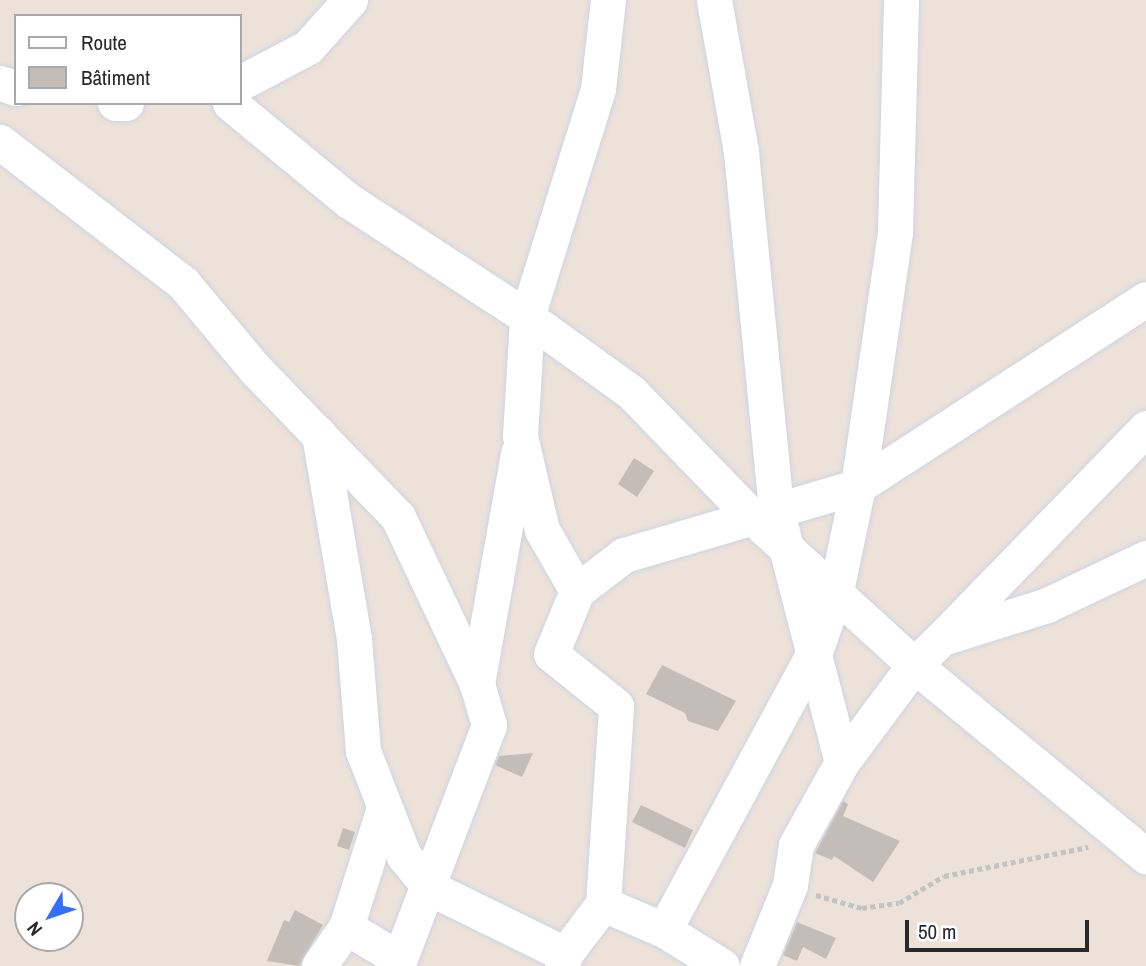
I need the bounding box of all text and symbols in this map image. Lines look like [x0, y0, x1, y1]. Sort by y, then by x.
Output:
legend [14, 14, 242, 105]
text: Route [81, 28, 127, 57]
text: Bâtiment [81, 63, 150, 92]
north arrow [14, 882, 84, 952]
scale bar [908, 906, 1092, 950]
text: N [21, 916, 48, 942]
text: 50 m [918, 917, 956, 946]

